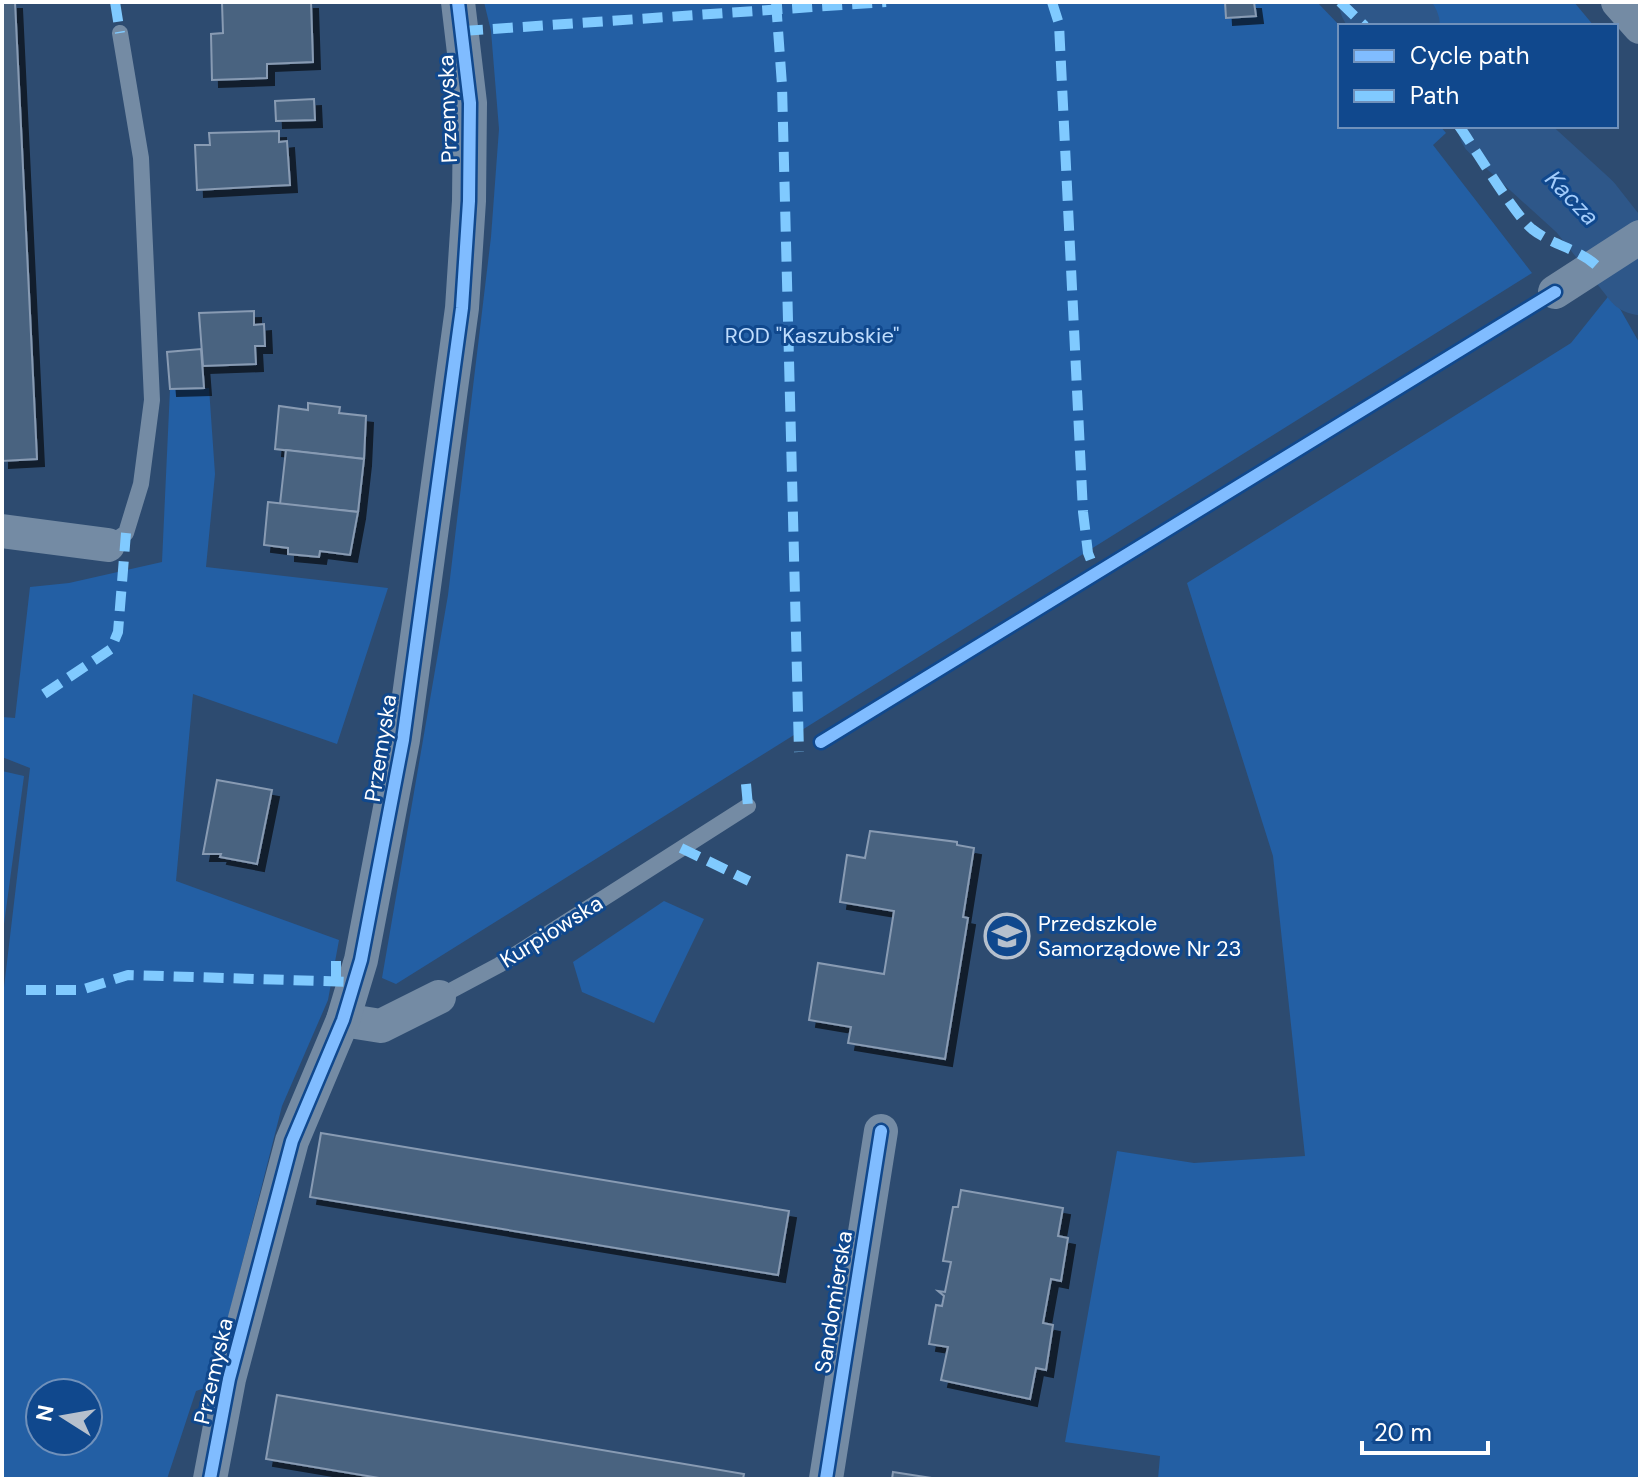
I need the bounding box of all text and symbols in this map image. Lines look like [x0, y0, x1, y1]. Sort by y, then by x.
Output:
legend [1338, 24, 1618, 128]
text: Cycle path [1410, 40, 1529, 71]
street label: Przemyska [431, 54, 464, 164]
text: Path [1410, 80, 1459, 111]
water label: Kacza [1539, 163, 1606, 232]
park label: ROD "Kaszubskie" [725, 321, 899, 350]
street label: Przemyska [358, 692, 403, 804]
street label: Kurpiowska [495, 888, 608, 974]
place label: Przedszkole Samorządowe Nr 23 [1038, 909, 1242, 963]
school or university icon: Przedszkole Samorządowe Nr 23 [983, 912, 1031, 960]
street label: Sandomierska [808, 1229, 859, 1375]
street label: Przemyska [187, 1315, 240, 1427]
north arrow [24, 1377, 104, 1457]
text: N [29, 1403, 61, 1424]
scale bar [1362, 1405, 1488, 1455]
text: 20 m [1374, 1417, 1432, 1448]

